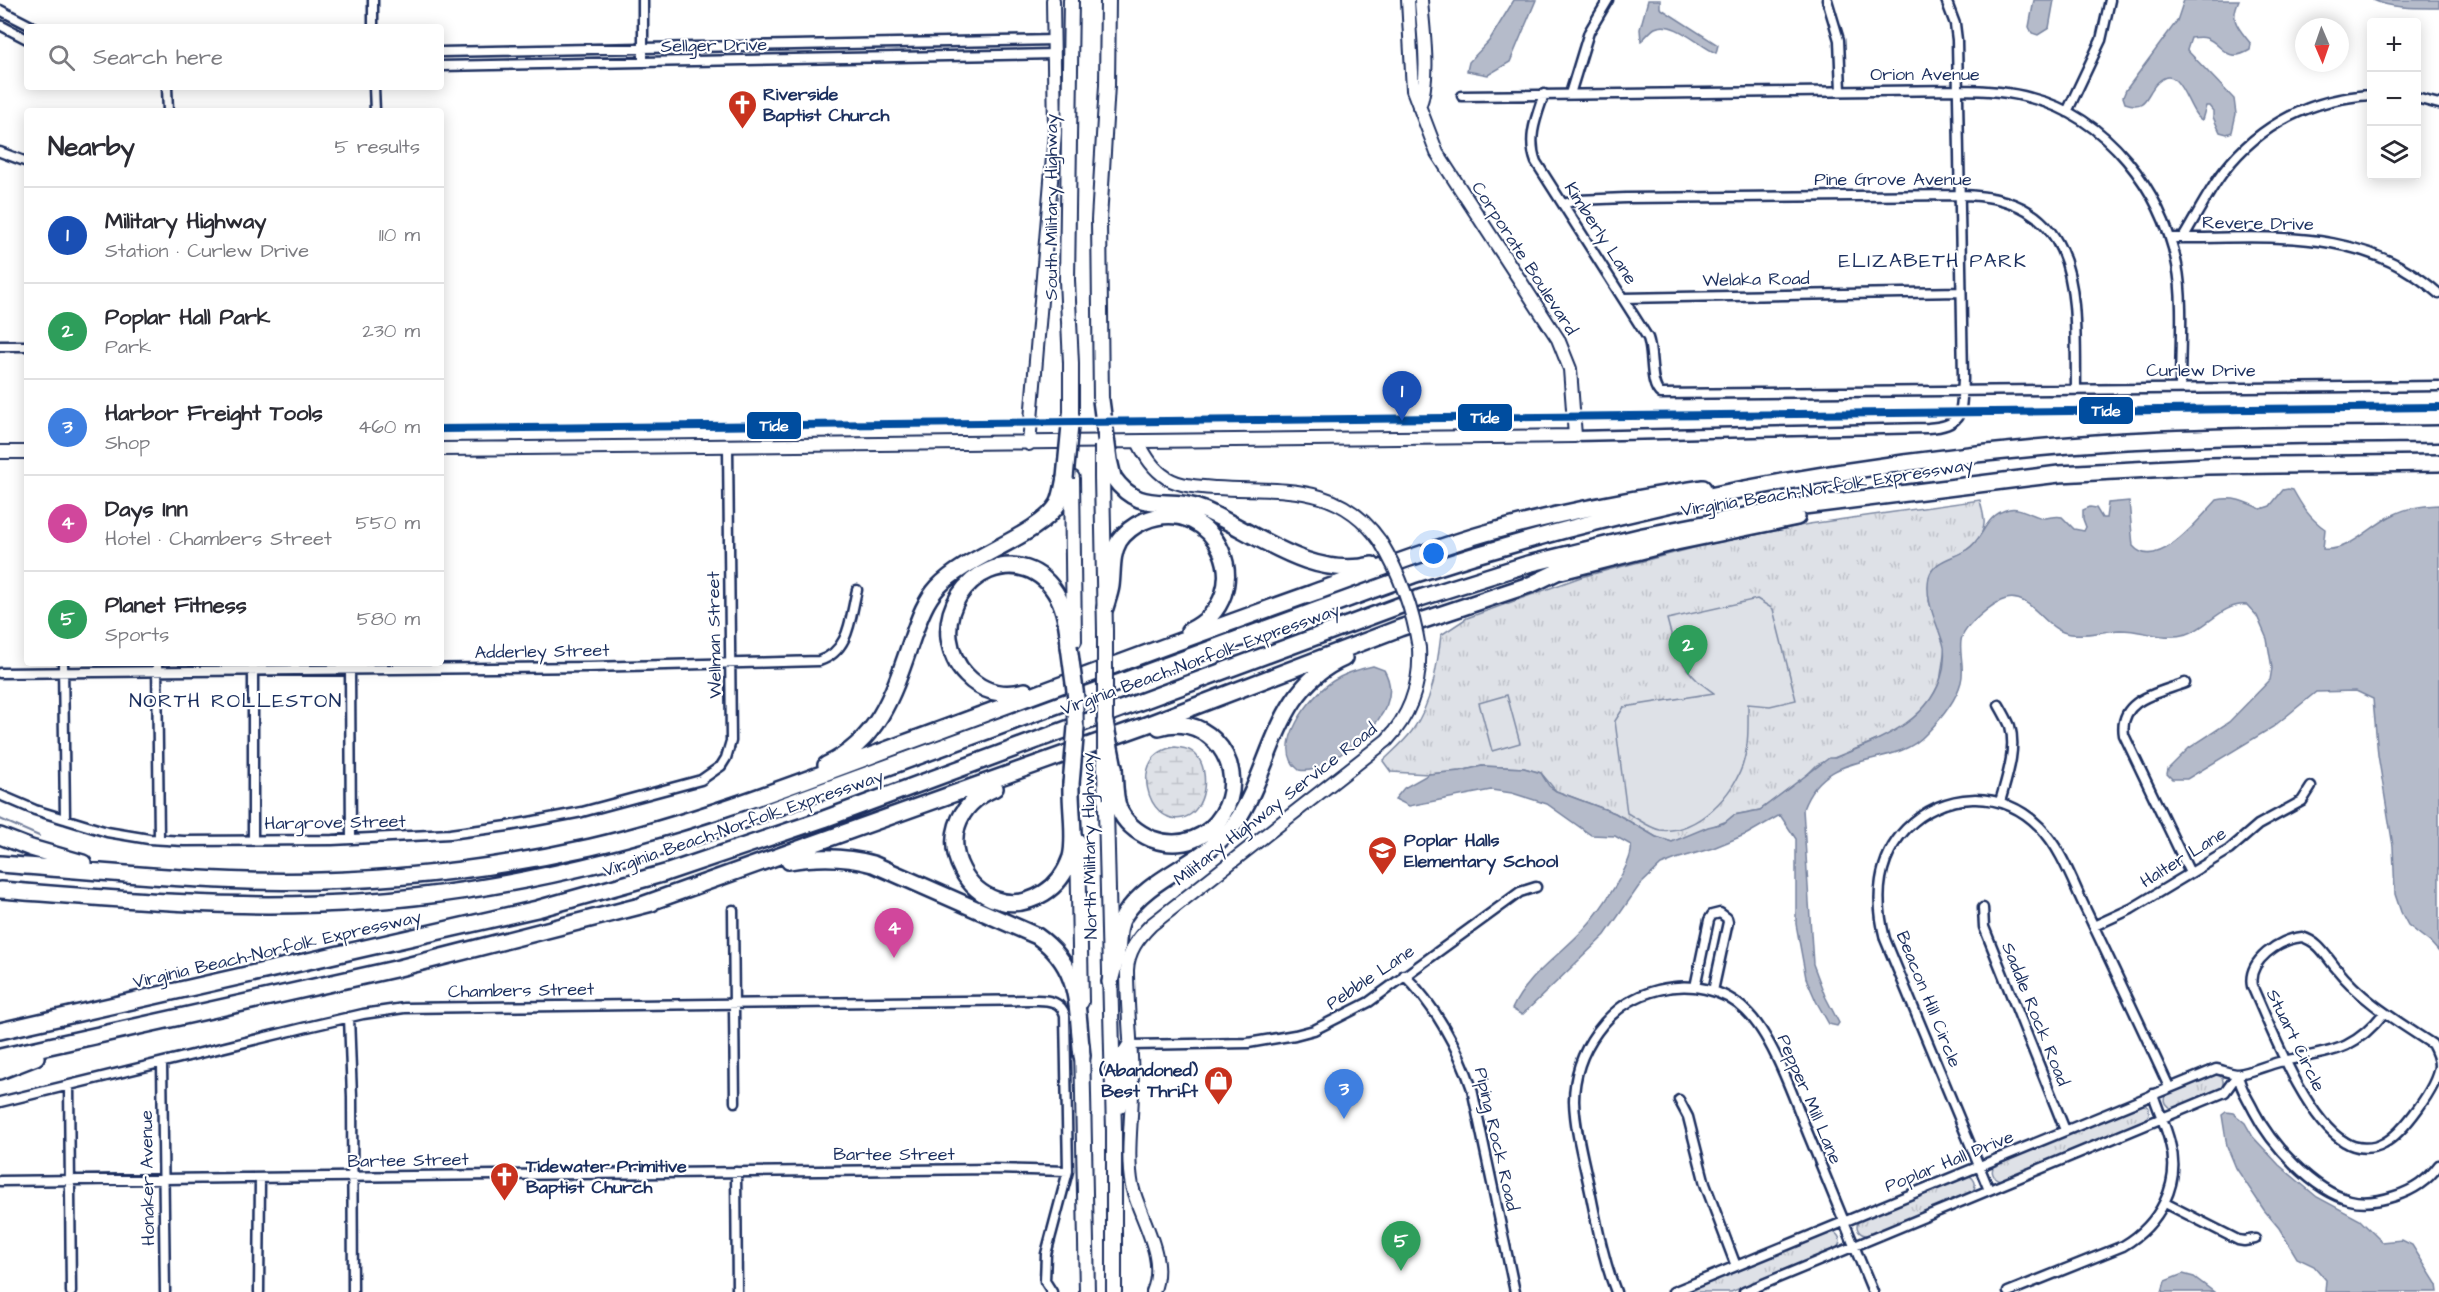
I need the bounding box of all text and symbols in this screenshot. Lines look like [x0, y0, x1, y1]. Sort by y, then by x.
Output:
north arrow [2295, 18, 2349, 72]
map controls [2367, 18, 2421, 180]
button: + [2367, 18, 2421, 72]
search box [24, 24, 444, 90]
street label: Sellger Drive [661, 32, 768, 60]
icon: search [45, 41, 78, 74]
text: Search here [93, 42, 223, 73]
street label: Orion Avenue [1870, 62, 1980, 87]
button: − [2367, 72, 2421, 126]
place label: Riverside Baptist Church [763, 82, 891, 128]
church icon: Riverside Baptist Church [726, 88, 758, 130]
street label: South Military Highway [1039, 114, 1065, 300]
button: layers [2367, 126, 2421, 180]
text: Nearby [48, 129, 135, 165]
text: 5 results [335, 133, 420, 161]
street label: Pine Grove Avenue [1814, 167, 1972, 192]
street label: Corporate Boulevard [1465, 177, 1584, 340]
street label: Kimberly Lane [1557, 177, 1643, 290]
text: Military Highway [105, 206, 266, 237]
street label: Revere Drive [2202, 210, 2314, 237]
text: 1 [66, 221, 69, 249]
text: 110 m [379, 221, 420, 249]
text: Station · Curlew Drive [105, 237, 309, 265]
district label: ELIZABETH PARK [1839, 247, 2027, 275]
street label: Welaka Road [1702, 266, 1810, 293]
text: Poplar Hall Park [105, 302, 270, 333]
text: 2 [62, 317, 73, 345]
text: 230 m [362, 317, 420, 345]
text: Park [105, 333, 151, 361]
street label: Curlew Drive [2146, 358, 2256, 383]
pin: 1 [1382, 372, 1422, 421]
line badge: Tide [2078, 396, 2134, 425]
text: Harbor Freight Tools [105, 398, 323, 429]
text: Tide [2090, 400, 2121, 422]
line badge: Tide [1457, 403, 1513, 432]
text: Tide [1469, 407, 1500, 429]
line badge: Tide [746, 411, 802, 440]
text: 3 [62, 413, 73, 441]
text: 460 m [358, 413, 420, 441]
text: Tide [758, 415, 789, 437]
text: Shop [105, 429, 150, 457]
street label: Virginia Beach-Norfolk Expressway [1679, 452, 1975, 524]
text: Days Inn [105, 494, 188, 525]
text: 4 [61, 509, 74, 537]
text: 550 m [355, 509, 420, 537]
text: Hotel · Chambers Street [105, 525, 332, 553]
your location [1419, 539, 1448, 568]
street label: Wellman Street [701, 570, 728, 699]
text: Planet Fitness [105, 590, 247, 621]
street label: Virginia Beach-Norfolk Expressway [1057, 597, 1344, 723]
text: 5 [60, 605, 75, 633]
text: 580 m [357, 605, 420, 633]
text: Sports [105, 621, 169, 649]
pin: 2 [1668, 626, 1708, 675]
street label: Adderley Street [474, 638, 610, 666]
district label: NORTH ROLLESTON [129, 687, 343, 715]
street label: Military Highway Service Road [1168, 717, 1383, 893]
street label: North Military Highway [1075, 752, 1105, 940]
street label: Virginia Beach-Norfolk Expressway [599, 764, 887, 884]
street label: Hargrove Street [264, 809, 407, 837]
street label: Halter Lane [2135, 821, 2231, 894]
place label: Poplar Halls Elementary School [1404, 828, 1559, 875]
school or university icon: Poplar Halls Elementary School [1367, 834, 1399, 876]
street label: Virginia Beach-Norfolk Expressway [130, 904, 424, 996]
pin: 4 [874, 908, 914, 958]
street label: Beacon Hill Circle [1890, 927, 1967, 1071]
street label: Pebble Lane [1321, 939, 1420, 1016]
street label: Saddle Rock Road [1995, 939, 2076, 1090]
street label: Chambers Street [448, 977, 595, 1004]
street label: Stuart Circle [2260, 985, 2331, 1096]
street label: Pepper Mill Lane [1771, 1030, 1848, 1168]
place label: (Abandoned) Best Thrift [1098, 1058, 1199, 1104]
shop icon: (Abandoned) Best Thrift [1203, 1064, 1235, 1106]
street label: Piping Rock Road [1467, 1065, 1525, 1213]
pin: 3 [1324, 1070, 1364, 1119]
street label: Honaker Avenue [134, 1110, 161, 1246]
street label: Poplar Hall Drive [1881, 1124, 2018, 1199]
street label: Bartee Street [833, 1142, 955, 1167]
street label: Bartee Street [347, 1147, 470, 1174]
place label: Tidewater Primitive Baptist Church [525, 1154, 687, 1200]
church icon: Tidewater Primitive Baptist Church [489, 1160, 521, 1202]
pin: 5 [1382, 1222, 1420, 1271]

